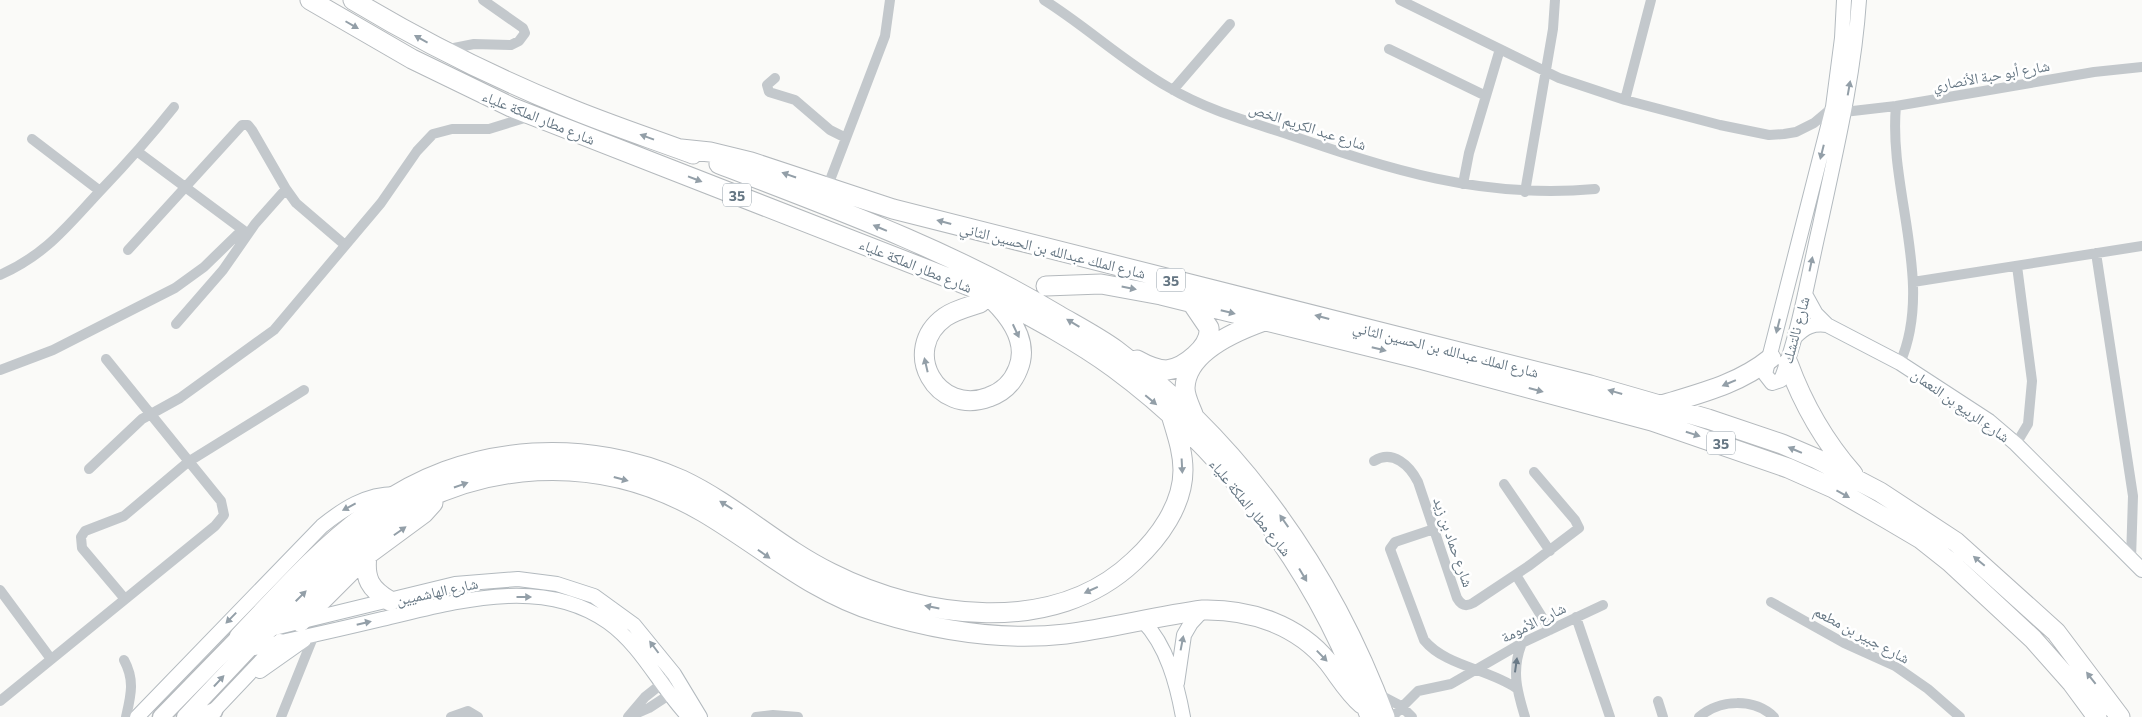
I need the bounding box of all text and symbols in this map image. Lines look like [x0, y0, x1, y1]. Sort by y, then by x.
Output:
one-way arrow [345, 21, 358, 30]
one-way arrow [413, 35, 428, 43]
street label: شارع أبو حبة الأنصاري [1931, 56, 2052, 98]
one-way arrow [1845, 81, 1853, 96]
street label: شارع مطار الملكة علياء [479, 86, 598, 150]
street label: شارع عبد الكريم الخص [1246, 99, 1369, 155]
one-way arrow [640, 133, 655, 140]
one-way arrow [1818, 144, 1826, 159]
one-way arrow [781, 171, 796, 178]
one-way arrow [688, 175, 703, 183]
road number: 35 [723, 184, 751, 206]
one-way arrow [936, 217, 951, 225]
street label: شارع الملك عبدالله بن الحسين الثاني [957, 218, 1148, 286]
one-way arrow [873, 223, 888, 231]
street label: شارع مطار الملكة علياء [856, 234, 975, 298]
one-way arrow [1807, 257, 1815, 272]
road number: 35 [1157, 268, 1185, 292]
one-way arrow [1121, 285, 1137, 293]
street label: شارع نالتشك [1777, 294, 1815, 366]
one-way arrow [1220, 308, 1235, 316]
one-way arrow [1314, 313, 1329, 321]
street label: شارع الملك عبدالله بن الحسين الثاني [1350, 317, 1541, 385]
one-way arrow [1066, 319, 1079, 328]
one-way arrow [1774, 319, 1782, 334]
one-way arrow [1012, 324, 1020, 339]
one-way arrow [1371, 345, 1386, 353]
one-way arrow [922, 357, 930, 373]
street label: شارع الربيع بن النعمان [1907, 364, 2014, 447]
one-way arrow [1722, 380, 1736, 388]
one-way arrow [1529, 386, 1544, 394]
one-way arrow [1608, 388, 1623, 396]
one-way arrow [1145, 394, 1157, 405]
one-way arrow [1685, 430, 1700, 438]
road number: 35 [1707, 432, 1735, 454]
one-way arrow [1788, 446, 1802, 454]
street label: شارع مطار الملكة علياء [1205, 455, 1296, 561]
one-way arrow [1178, 458, 1186, 474]
one-way arrow [614, 475, 629, 483]
one-way arrow [454, 480, 469, 488]
one-way arrow [1836, 490, 1851, 498]
street label: شارع حماد بن زيد [1428, 495, 1478, 590]
one-way arrow [719, 500, 732, 509]
one-way arrow [342, 503, 356, 511]
one-way arrow [1279, 514, 1289, 528]
one-way arrow [394, 526, 407, 536]
one-way arrow [758, 549, 771, 559]
one-way arrow [1973, 555, 1985, 567]
one-way arrow [1298, 568, 1307, 581]
street label: شارع الهاشميين [394, 574, 480, 610]
one-way arrow [1084, 586, 1098, 594]
one-way arrow [295, 590, 307, 602]
one-way arrow [516, 593, 532, 601]
street label: شارع الأمومة [1498, 598, 1569, 648]
street label: شارع جبير بن مطعم [1810, 601, 1913, 669]
one-way arrow [924, 603, 939, 611]
one-way arrow [225, 612, 237, 624]
one-way arrow [357, 619, 372, 627]
one-way arrow [1179, 635, 1187, 651]
one-way arrow [649, 640, 659, 654]
one-way arrow [1316, 650, 1328, 662]
one-way arrow [1513, 657, 1521, 673]
one-way arrow [2085, 672, 2096, 685]
one-way arrow [213, 676, 225, 688]

